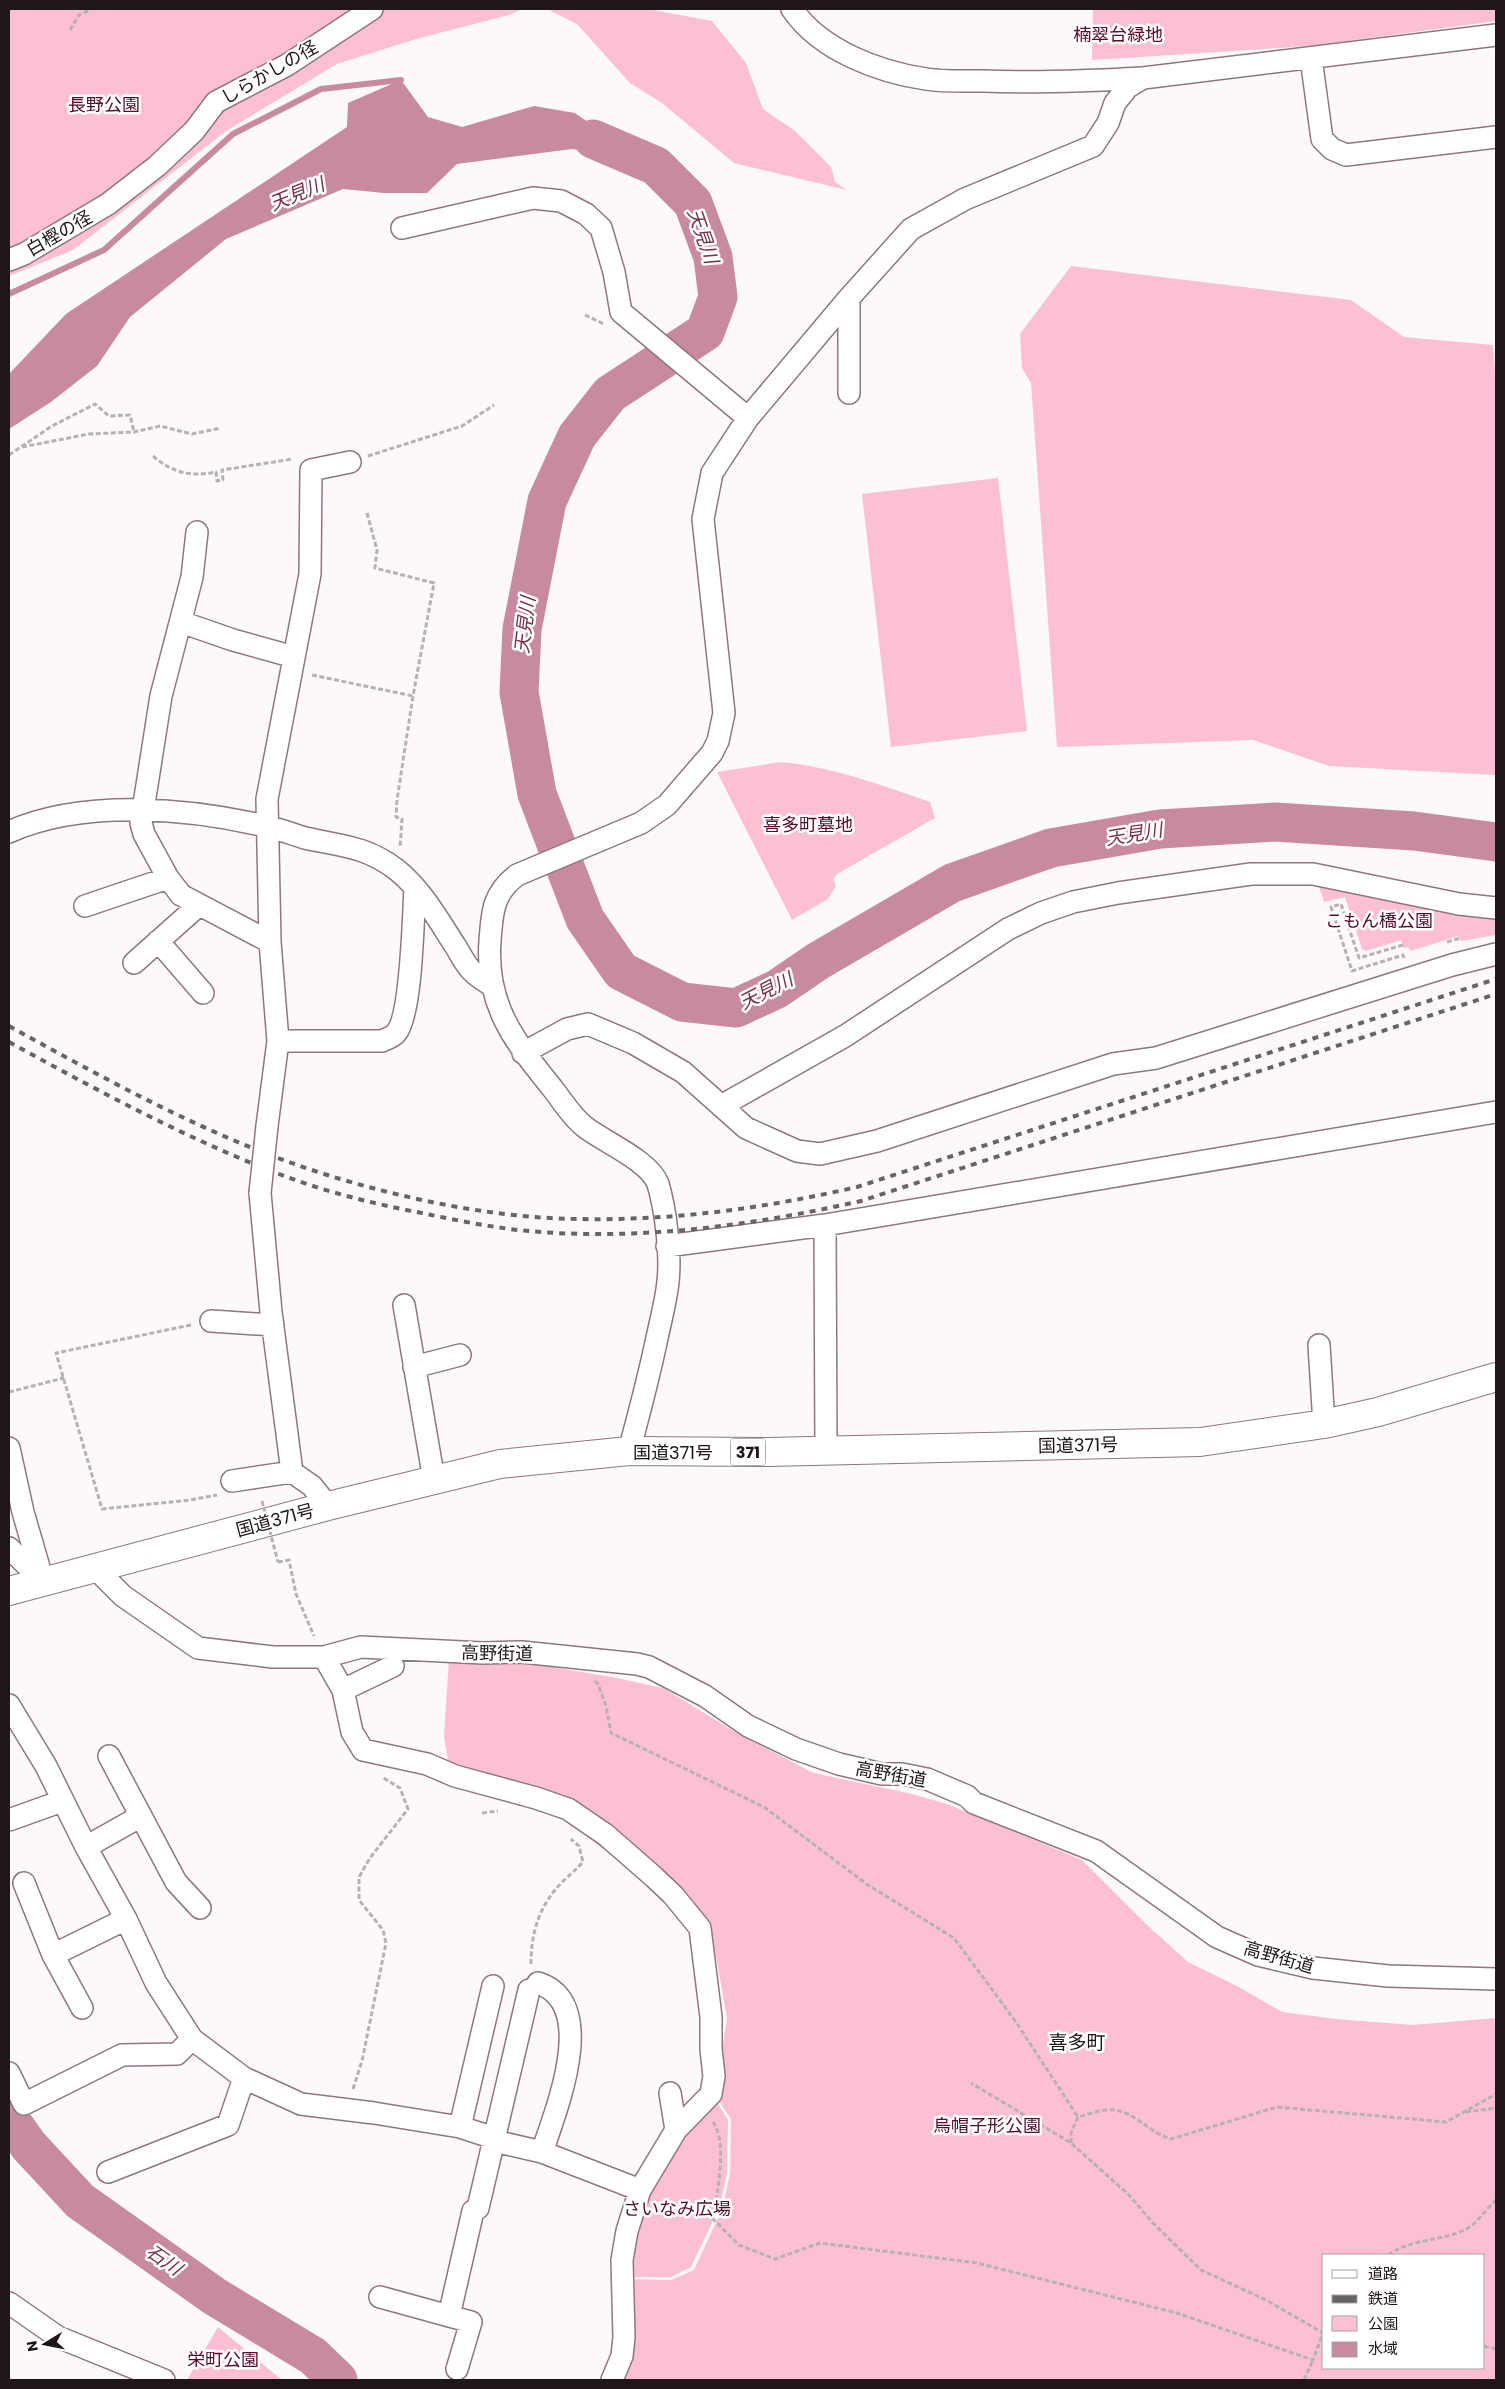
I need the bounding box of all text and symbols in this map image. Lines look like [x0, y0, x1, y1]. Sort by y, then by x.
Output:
park label: 楠翠台緑地 [1073, 22, 1163, 47]
street label: しらかしの径 [216, 34, 322, 110]
park label: 長野公園 [68, 92, 140, 117]
water label: 天見川 [266, 170, 330, 217]
street label: 白樫の径 [22, 204, 96, 262]
water label: 天見川 [681, 205, 726, 269]
water label: 天見川 [508, 593, 542, 655]
park label: 喜多町墓地 [763, 812, 853, 837]
water label: 天見川 [1104, 816, 1166, 852]
park label: こもん橋公園 [1325, 908, 1433, 933]
water label: 天見川 [734, 965, 799, 1016]
street label: 国道371号 [1038, 1432, 1118, 1458]
road number: 371 [730, 1438, 766, 1465]
street label: 国道371号 [633, 1440, 713, 1465]
street label: 国道371号 [233, 1498, 317, 1542]
street label: 高野街道 [461, 1640, 533, 1666]
street label: 高野街道 [853, 1755, 929, 1793]
street label: 高野街道 [1241, 1935, 1317, 1979]
district label: 喜多町 [1048, 2029, 1106, 2056]
park label: 烏帽子形公園 [933, 2113, 1041, 2138]
park label: さいなみ広場 [623, 2196, 731, 2221]
water label: 石川 [141, 2238, 189, 2283]
legend [1322, 2254, 1485, 2369]
text: 道路 [1368, 2263, 1398, 2284]
text: 鉄道 [1368, 2288, 1398, 2309]
text: 公園 [1368, 2313, 1398, 2334]
north arrow [20, 2319, 70, 2369]
text: 水域 [1368, 2338, 1398, 2359]
text: N [21, 2339, 43, 2353]
park label: 栄町公園 [187, 2347, 259, 2372]

